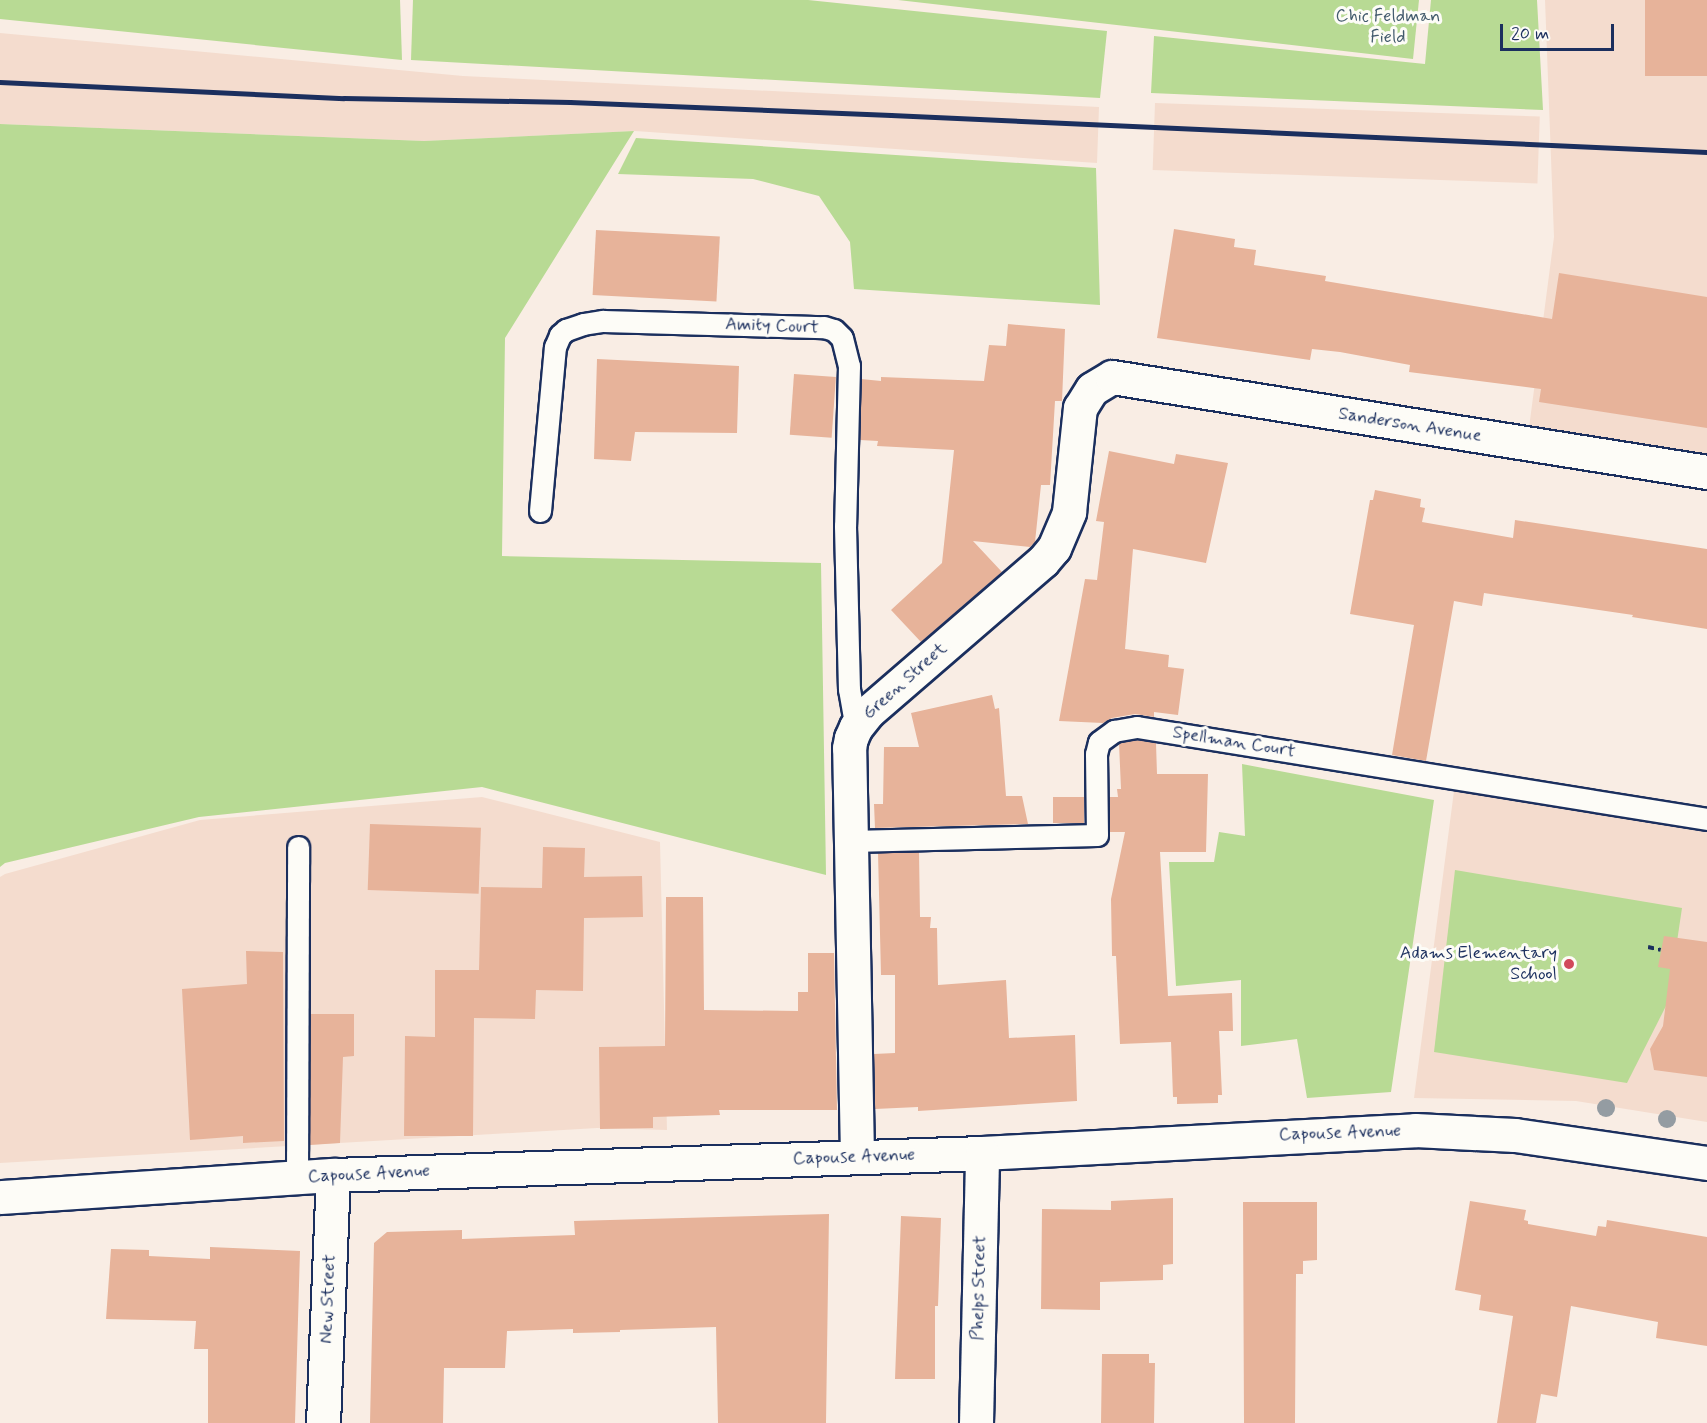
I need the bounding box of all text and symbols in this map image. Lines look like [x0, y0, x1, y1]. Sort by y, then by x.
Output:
park label: Chic Feldman Field [1336, 6, 1440, 48]
scale bar [1503, 12, 1617, 50]
text: 20 m [1511, 22, 1549, 46]
street label: Amity Court [725, 314, 819, 338]
street label: Sanderson Avenue [1337, 403, 1483, 447]
street label: Green Street [859, 638, 951, 724]
street label: Spellman Court [1172, 722, 1296, 762]
place label: Adams Elementary School [1401, 943, 1557, 986]
marker: Adams Elementary School [1562, 957, 1576, 971]
street label: Capouse Avenue [1277, 1120, 1403, 1146]
street label: Capouse Avenue [791, 1144, 917, 1170]
street label: Capouse Avenue [306, 1160, 432, 1188]
street label: Phelps Street [967, 1236, 991, 1340]
street label: New Street [316, 1254, 340, 1344]

